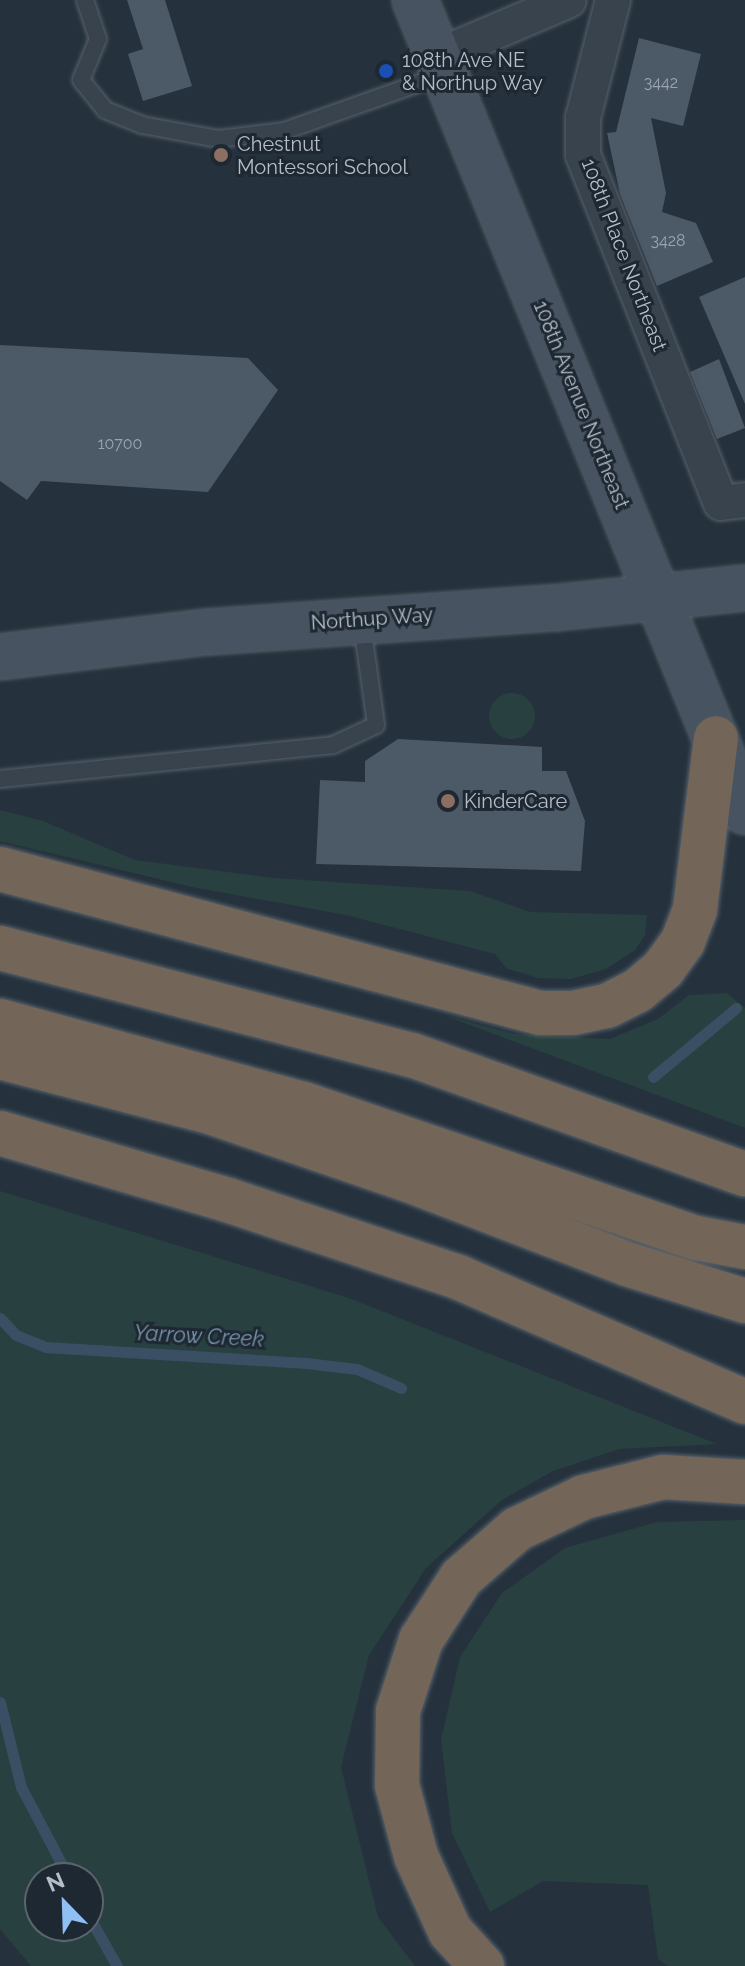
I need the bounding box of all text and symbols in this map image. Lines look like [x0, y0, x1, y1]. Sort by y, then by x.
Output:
place label: 108th Ave NE & Northup Way [402, 48, 544, 95]
marker: 108th Ave NE & Northup Way [377, 62, 395, 80]
house number: 3442 [644, 73, 678, 93]
place label: Chestnut Montessori School [237, 132, 408, 179]
marker: Chestnut Montessori School [212, 146, 230, 164]
street label: 108th Place Northeast [576, 155, 672, 355]
house number: 3428 [650, 231, 686, 251]
street label: 108th Avenue Northeast [528, 297, 634, 513]
house number: 10700 [98, 434, 142, 454]
street label: Northup Way [310, 603, 434, 635]
place label: KinderCare [464, 789, 567, 813]
marker: KinderCare [439, 792, 457, 810]
water label: Yarrow Creek [133, 1319, 265, 1353]
north arrow [24, 1862, 104, 1942]
text: N [43, 1867, 68, 1897]

